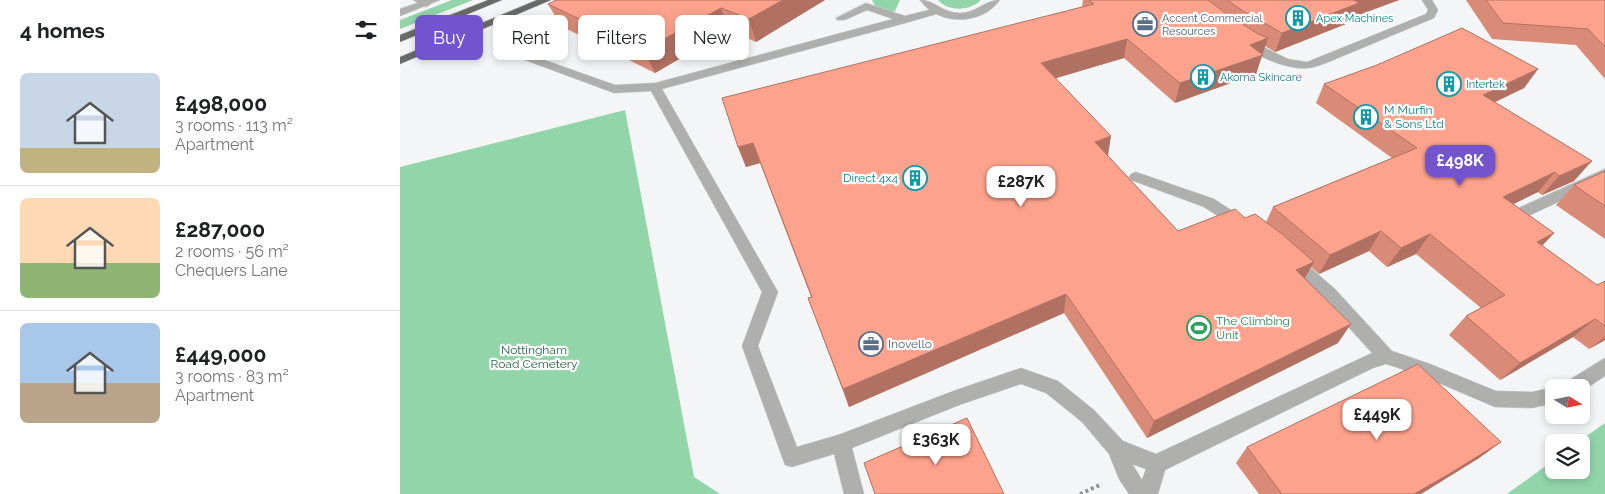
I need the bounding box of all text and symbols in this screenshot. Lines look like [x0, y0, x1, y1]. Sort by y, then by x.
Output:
building icon: Apex Machines [1285, 5, 1311, 31]
office icon: Accent Commercial Resources [1132, 11, 1158, 37]
place label: Accent Commercial Resources [1162, 12, 1262, 38]
place label: Apex Machines [1316, 12, 1393, 25]
chip: Buy [415, 15, 483, 60]
chip: Rent [493, 15, 568, 60]
chip: Filters [578, 15, 665, 60]
chip: New [675, 15, 749, 60]
icon: filters [352, 16, 380, 44]
text: 4 homes [20, 18, 105, 43]
building icon: Akoma Skincare [1190, 64, 1216, 90]
place label: Akoma Skincare [1220, 71, 1302, 84]
building icon: Intertek [1436, 71, 1462, 97]
place label: Intertek [1466, 78, 1505, 91]
text: £498,000 [175, 91, 267, 116]
icon: home [60, 93, 120, 153]
place label: M Murfin & Sons Ltd [1384, 103, 1444, 131]
building icon: M Murfin & Sons Ltd [1353, 104, 1379, 130]
text: 3 rooms · 113 m² [175, 116, 293, 135]
text: Apartment [175, 135, 254, 154]
pin: £498K [1425, 144, 1495, 187]
text: £498K [1436, 151, 1484, 170]
building icon: Direct 4x4 [902, 165, 928, 191]
pin: £287K [986, 166, 1056, 208]
place label: Direct 4x4 [843, 171, 898, 185]
text: £287K [997, 172, 1045, 191]
text: £287,000 [175, 217, 265, 242]
icon: home [60, 218, 120, 278]
text: 2 rooms · 56 m² [175, 242, 289, 261]
text: Chequers Lane [175, 261, 288, 280]
place label: The Climbing Unit [1216, 314, 1290, 342]
sports icon: The Climbing Unit [1186, 315, 1212, 341]
office icon: Inovello [858, 331, 884, 357]
place label: Inovello [888, 337, 932, 351]
text: £449,000 [175, 342, 266, 367]
icon: home [60, 343, 120, 403]
park label: Nottingham Road Cemetery [491, 343, 578, 371]
text: 3 rooms · 83 m² [175, 367, 289, 386]
north arrow [1545, 379, 1590, 424]
map controls [1545, 379, 1590, 479]
text: Apartment [175, 386, 254, 405]
pin: £449K [1342, 398, 1412, 441]
text: £449K [1353, 405, 1401, 424]
pin: £363K [901, 424, 971, 466]
text: £363K [913, 430, 959, 449]
button: layers [1545, 434, 1590, 479]

